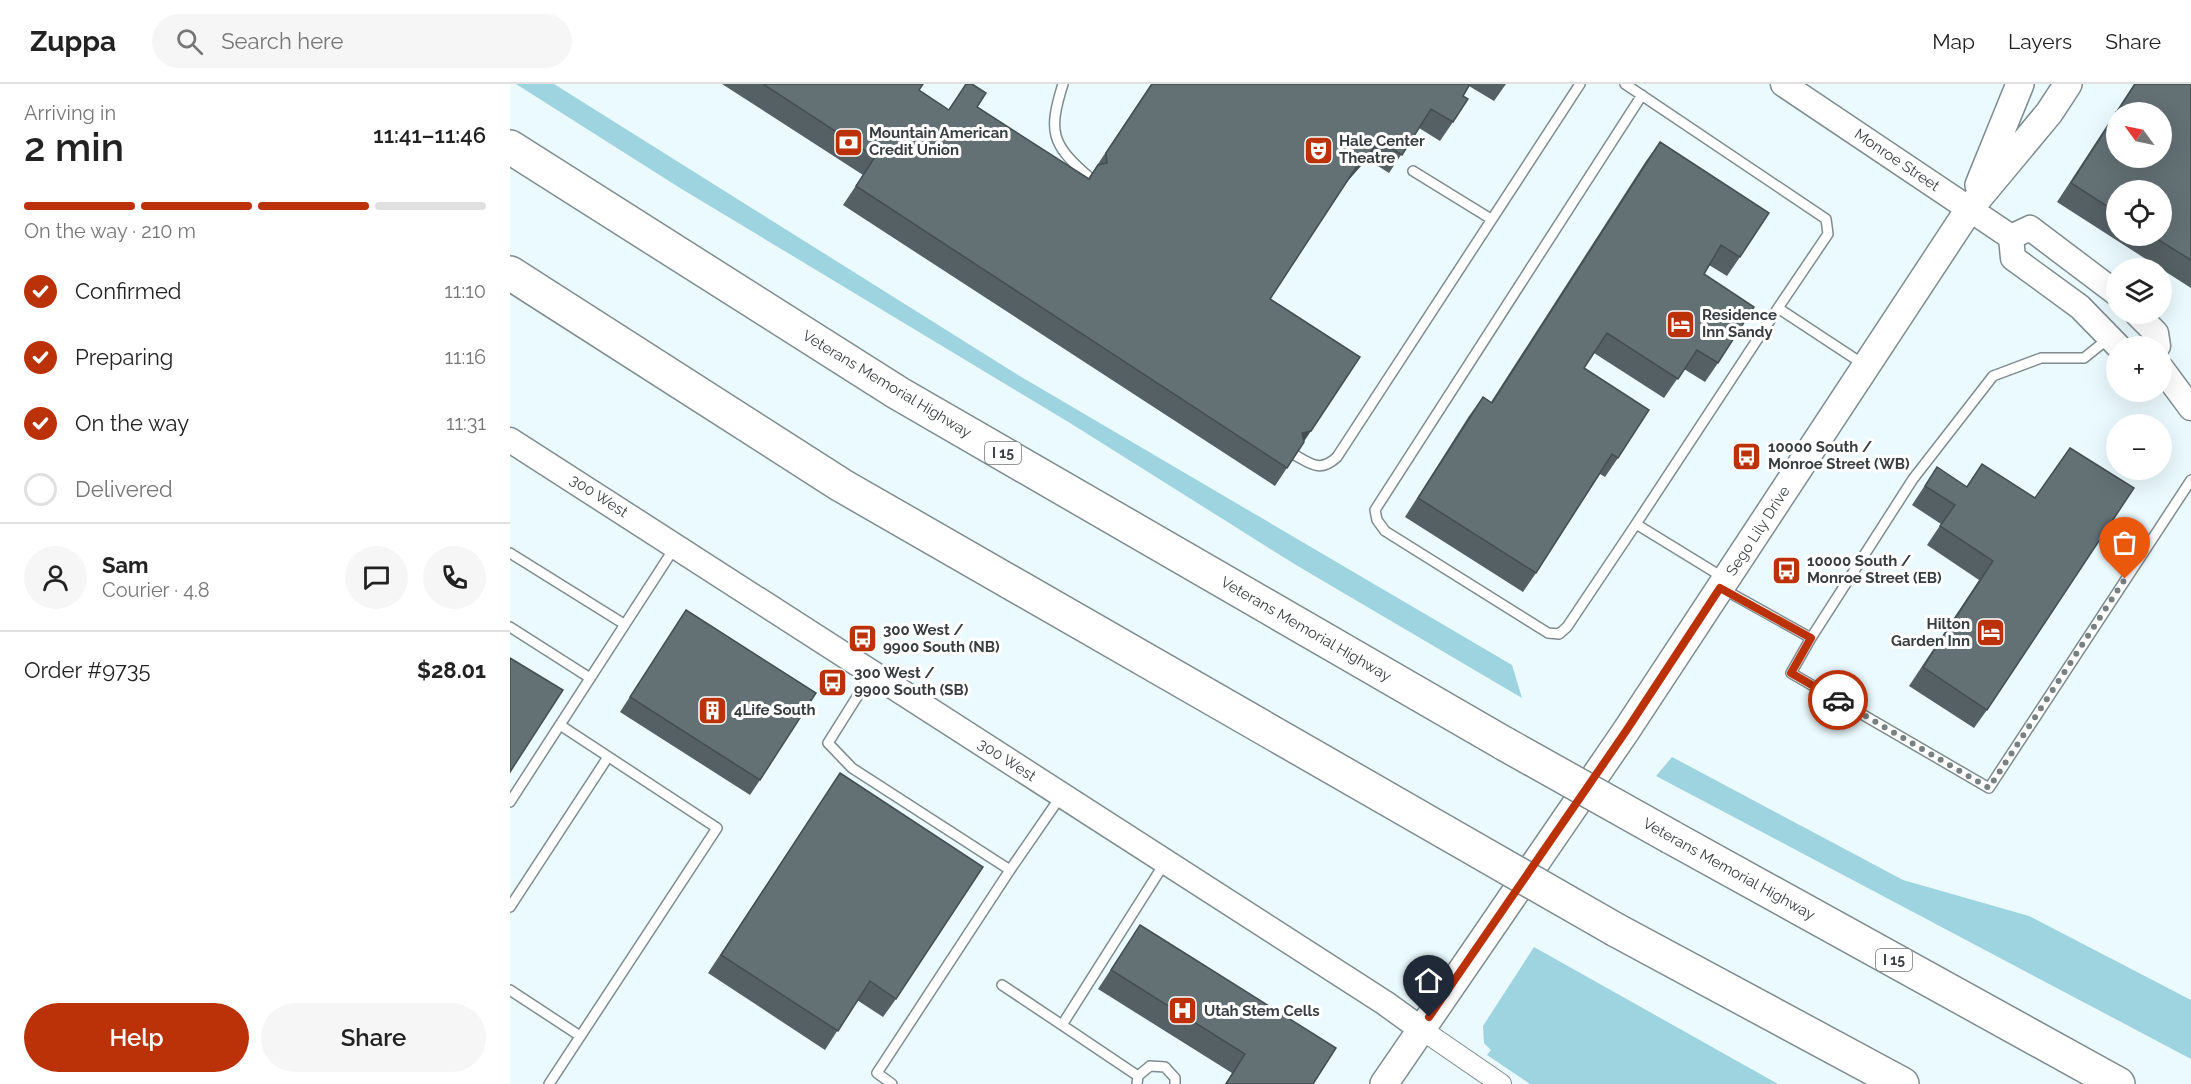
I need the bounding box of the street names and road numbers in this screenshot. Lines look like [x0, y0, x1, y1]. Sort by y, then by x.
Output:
street label: Monroe Street [1851, 125, 1943, 195]
street label: Veterans Memorial Highway [799, 326, 975, 442]
road number: I 15 [985, 442, 1021, 464]
street label: 300 West [567, 471, 631, 521]
street label: Sego Lily Drive [1722, 483, 1794, 579]
street label: Veterans Memorial Highway [1218, 573, 1394, 685]
street label: 300 West [975, 735, 1039, 785]
street label: Veterans Memorial Highway [1640, 814, 1818, 924]
road number: I 15 [1876, 949, 1912, 971]

